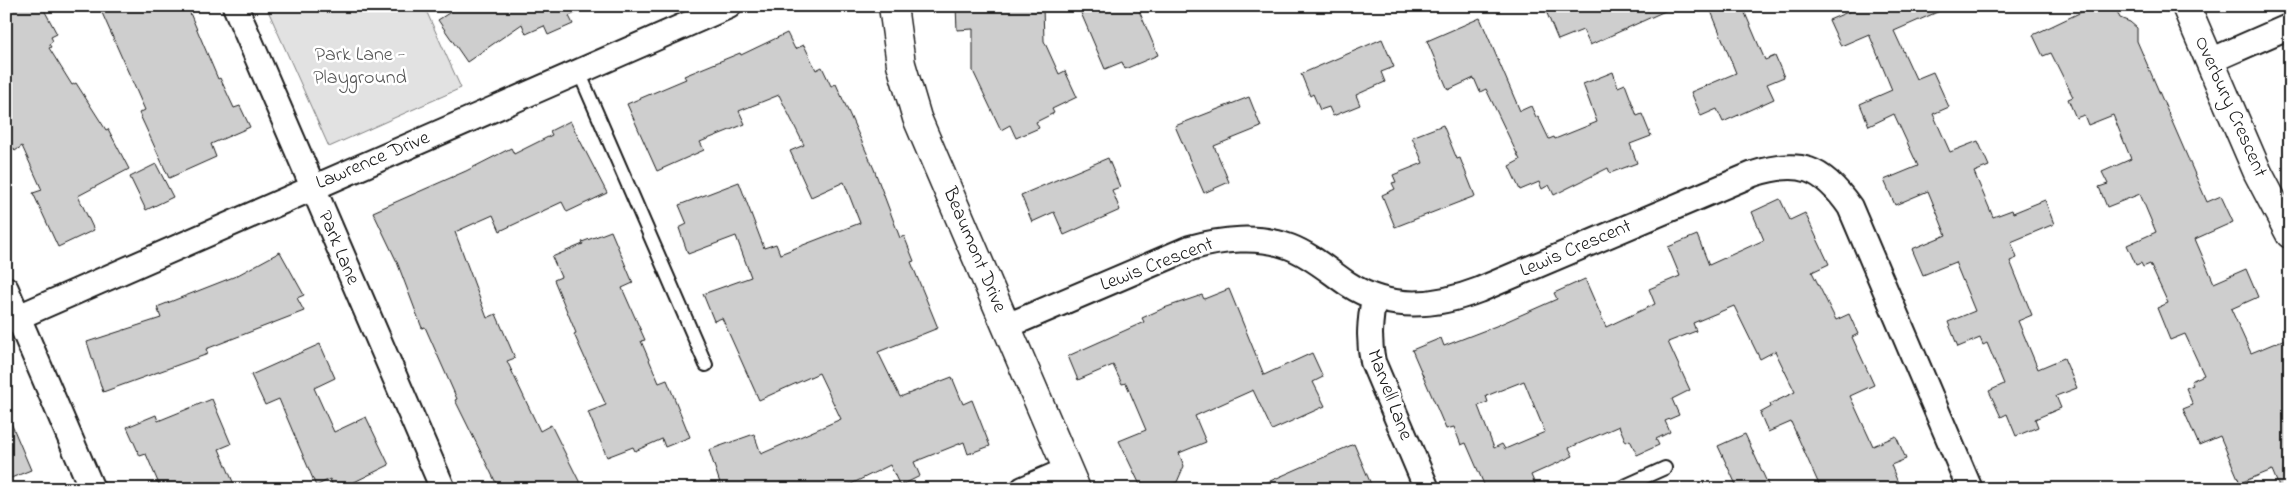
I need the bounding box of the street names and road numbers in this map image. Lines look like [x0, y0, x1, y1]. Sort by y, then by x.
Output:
street label: Overbury Crescent [2186, 32, 2274, 182]
street label: Lawrence Drive [312, 124, 434, 198]
street label: Beaumont Drive [934, 182, 1014, 317]
street label: Park Lane [309, 206, 367, 290]
street label: Lewis Crescent [1516, 212, 1637, 286]
street label: Lewis Crescent [1096, 230, 1218, 300]
street label: Marvell Lane [1358, 345, 1420, 445]

